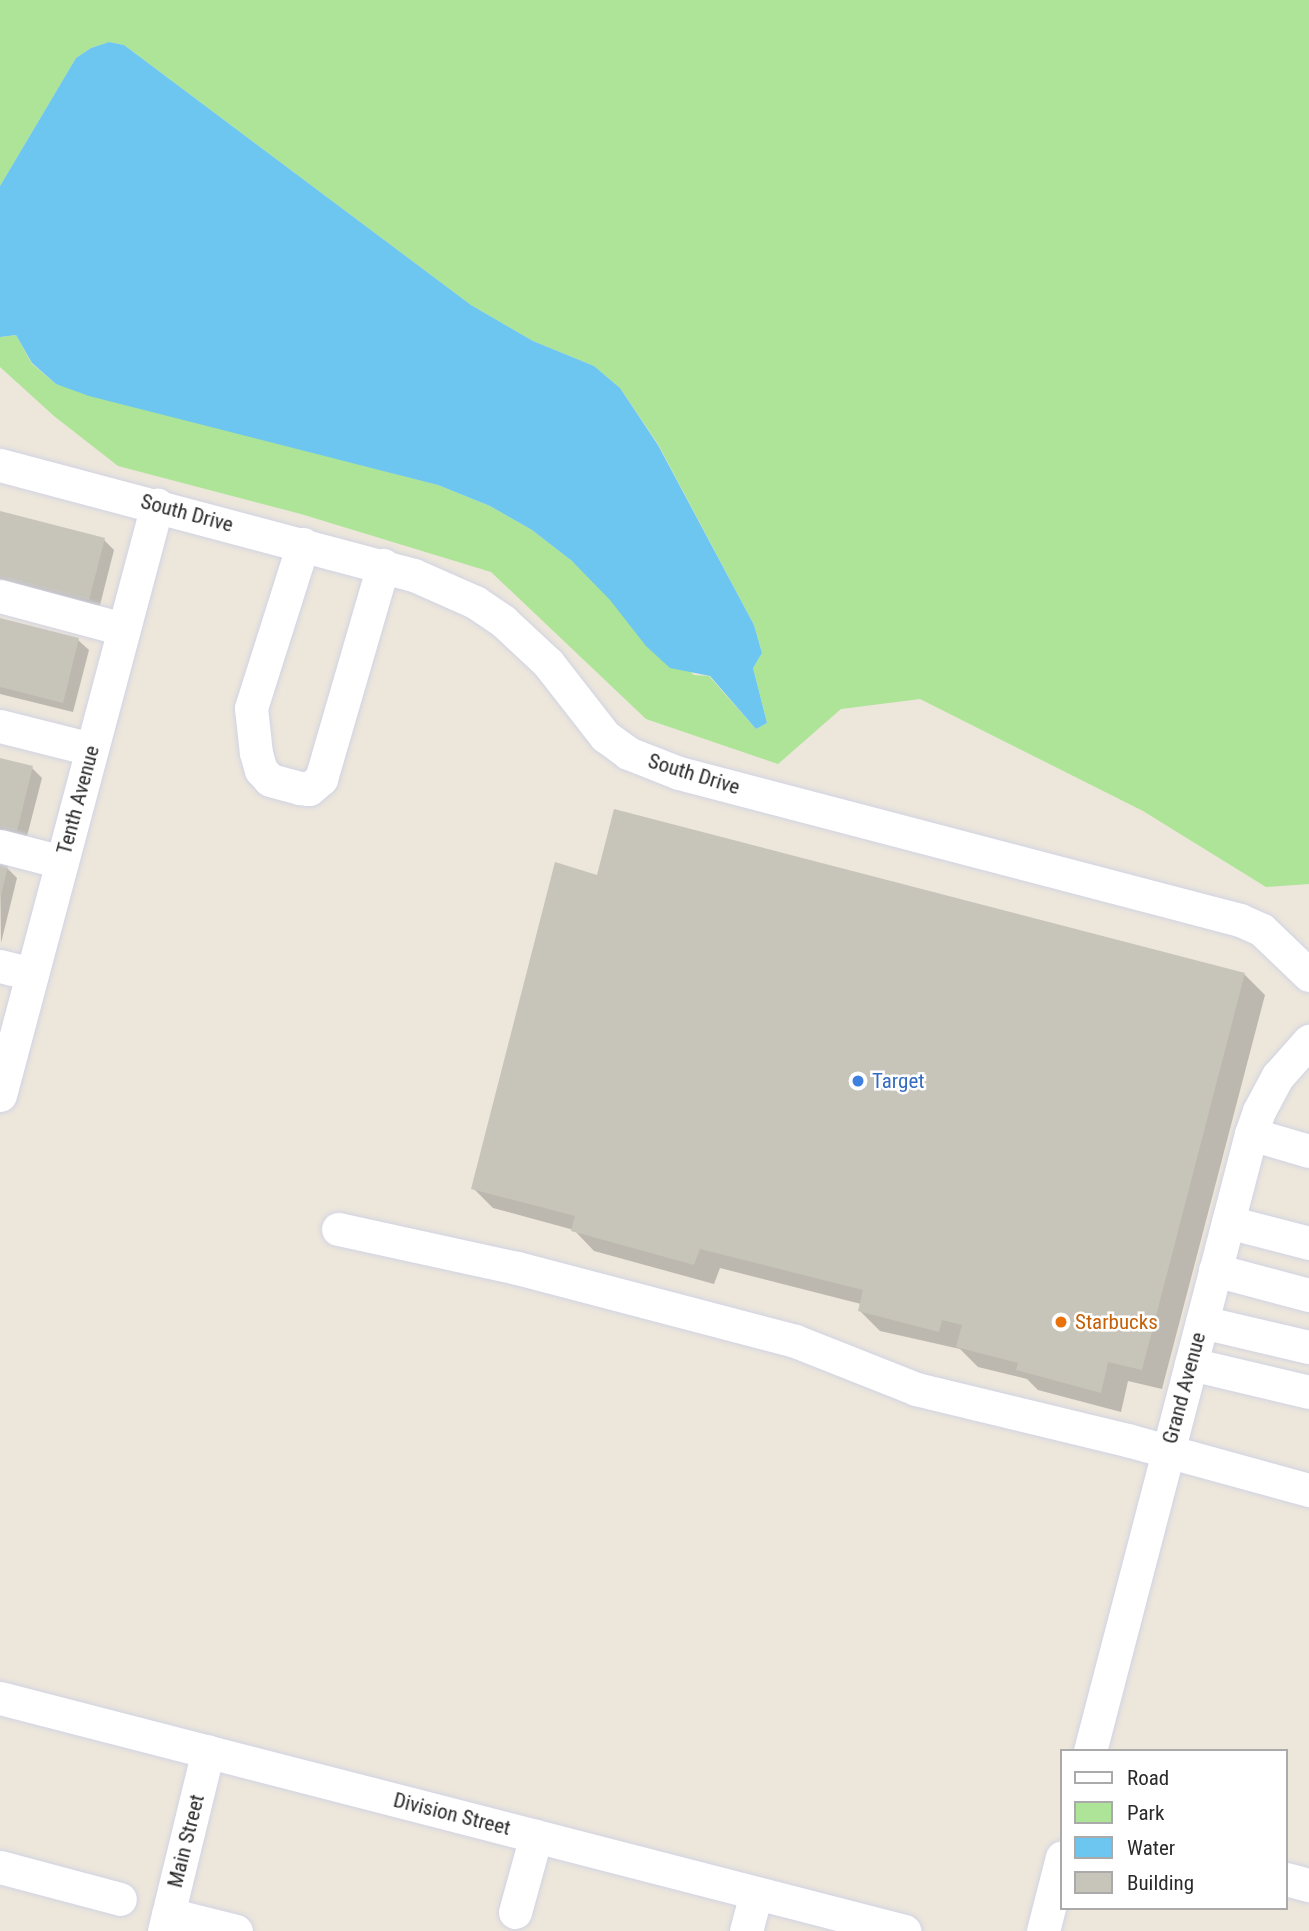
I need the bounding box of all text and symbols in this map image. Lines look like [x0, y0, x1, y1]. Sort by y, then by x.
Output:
street label: South Drive [138, 489, 236, 537]
street label: Tenth Avenue [51, 743, 105, 857]
street label: South Drive [645, 748, 743, 800]
place label: Target [872, 1068, 924, 1094]
marker: Target [850, 1073, 866, 1089]
place label: Starbucks [1075, 1309, 1158, 1335]
marker: Starbucks [1053, 1314, 1069, 1330]
street label: Grand Avenue [1157, 1330, 1211, 1446]
legend [1060, 1749, 1288, 1910]
text: Road [1127, 1766, 1169, 1790]
street label: Division Street [391, 1787, 513, 1841]
street label: Main Street [162, 1792, 210, 1890]
text: Park [1127, 1801, 1164, 1825]
text: Water [1127, 1836, 1175, 1860]
text: Building [1127, 1871, 1194, 1895]

